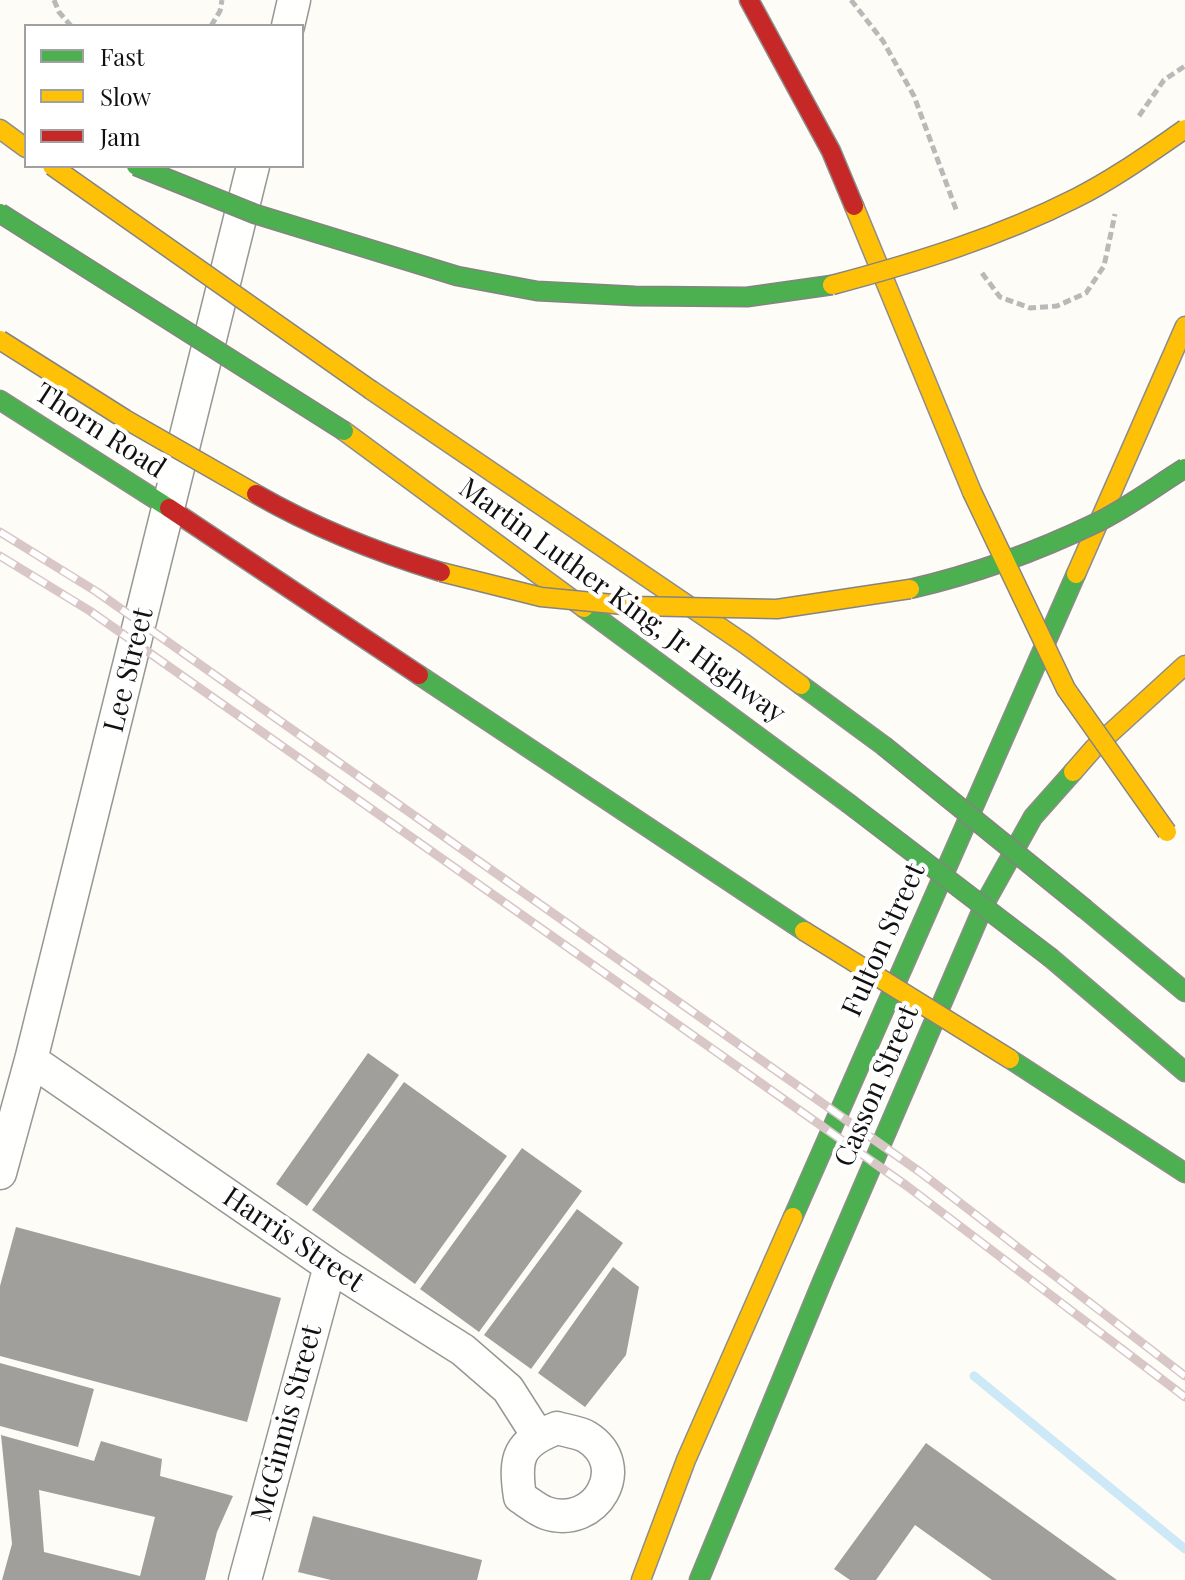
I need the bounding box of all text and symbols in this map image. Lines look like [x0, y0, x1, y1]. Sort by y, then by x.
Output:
legend [24, 24, 304, 168]
text: Fast [100, 40, 145, 72]
text: Slow [100, 80, 151, 112]
text: Jam [100, 120, 141, 152]
street label: Thorn Road [28, 376, 172, 486]
street label: Martin Luther King, Jr Highway [452, 471, 792, 731]
street label: Lee Street [97, 604, 161, 736]
street label: Fulton Street [835, 858, 933, 1022]
street label: Casson Street [828, 1000, 926, 1172]
street label: Harris Street [216, 1181, 370, 1299]
street label: McGinnis Street [245, 1321, 329, 1525]

